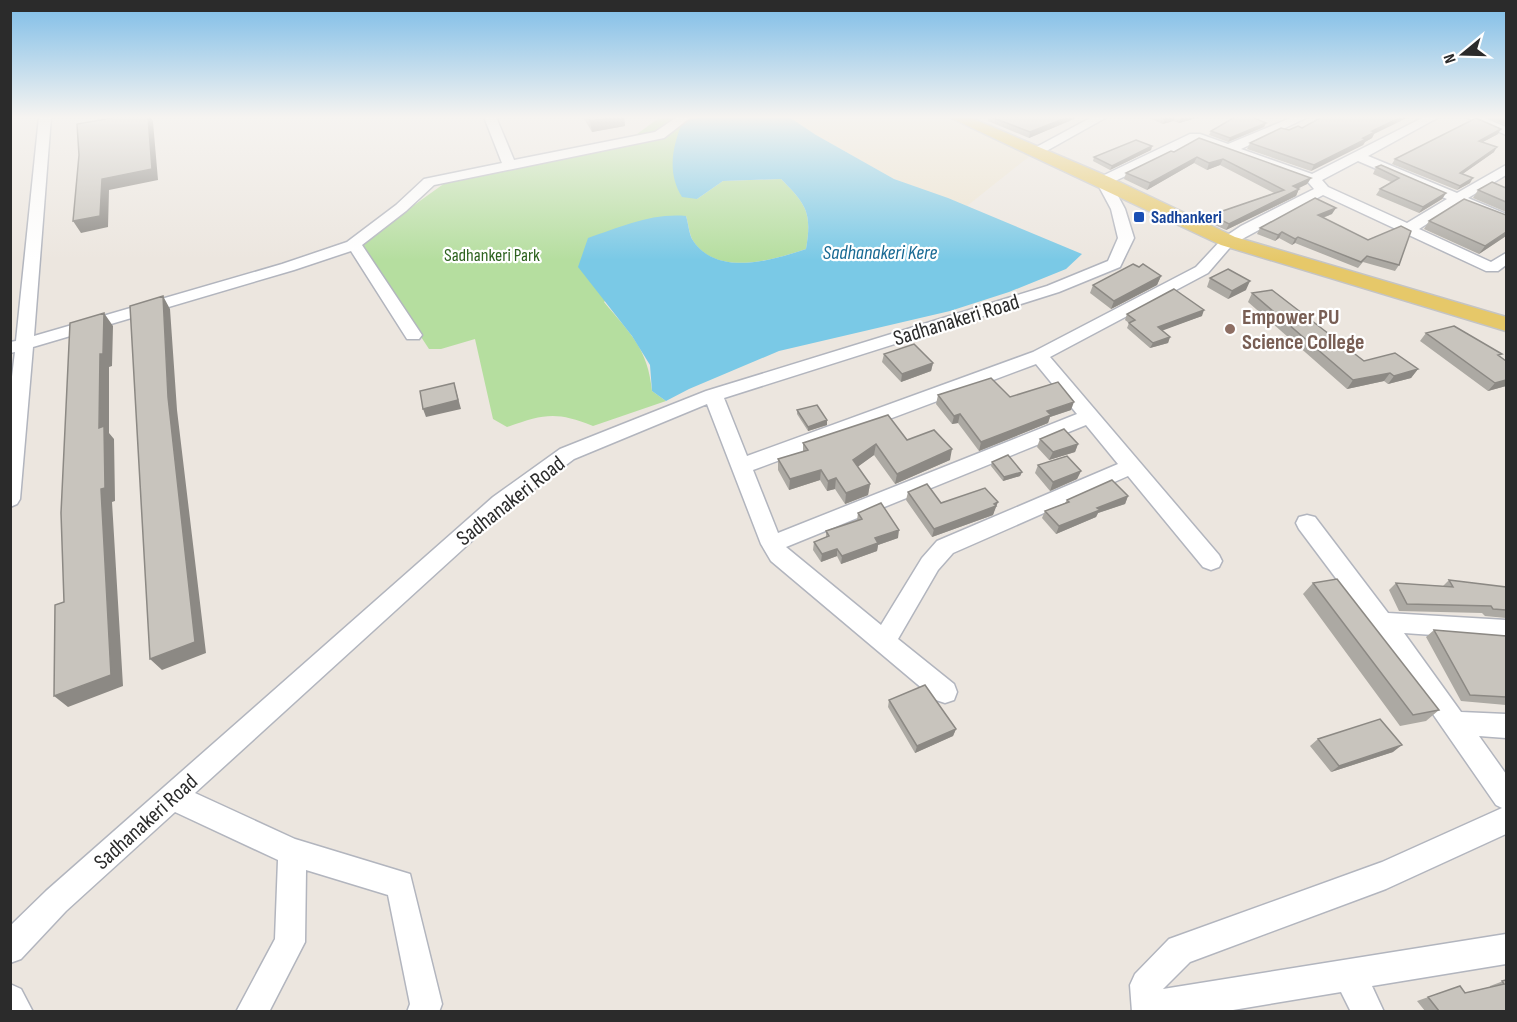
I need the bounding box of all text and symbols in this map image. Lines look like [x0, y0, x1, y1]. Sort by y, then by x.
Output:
north arrow [1433, 24, 1493, 84]
text: N [1440, 51, 1461, 66]
place label: Sadhankeri [1151, 207, 1222, 228]
marker: Sadhankeri [1132, 210, 1146, 224]
water label: Sadhanakeri Kere [823, 241, 937, 265]
park label: Sadhankeri Park [444, 245, 540, 266]
street label: Sadhanakeri Road [890, 288, 1023, 352]
place label: Empower PU Science College [1242, 304, 1364, 356]
marker: Empower PU Science College [1223, 322, 1237, 336]
street label: Sadhanakeri Road [451, 450, 571, 552]
street label: Sadhanakeri Road [89, 768, 203, 876]

